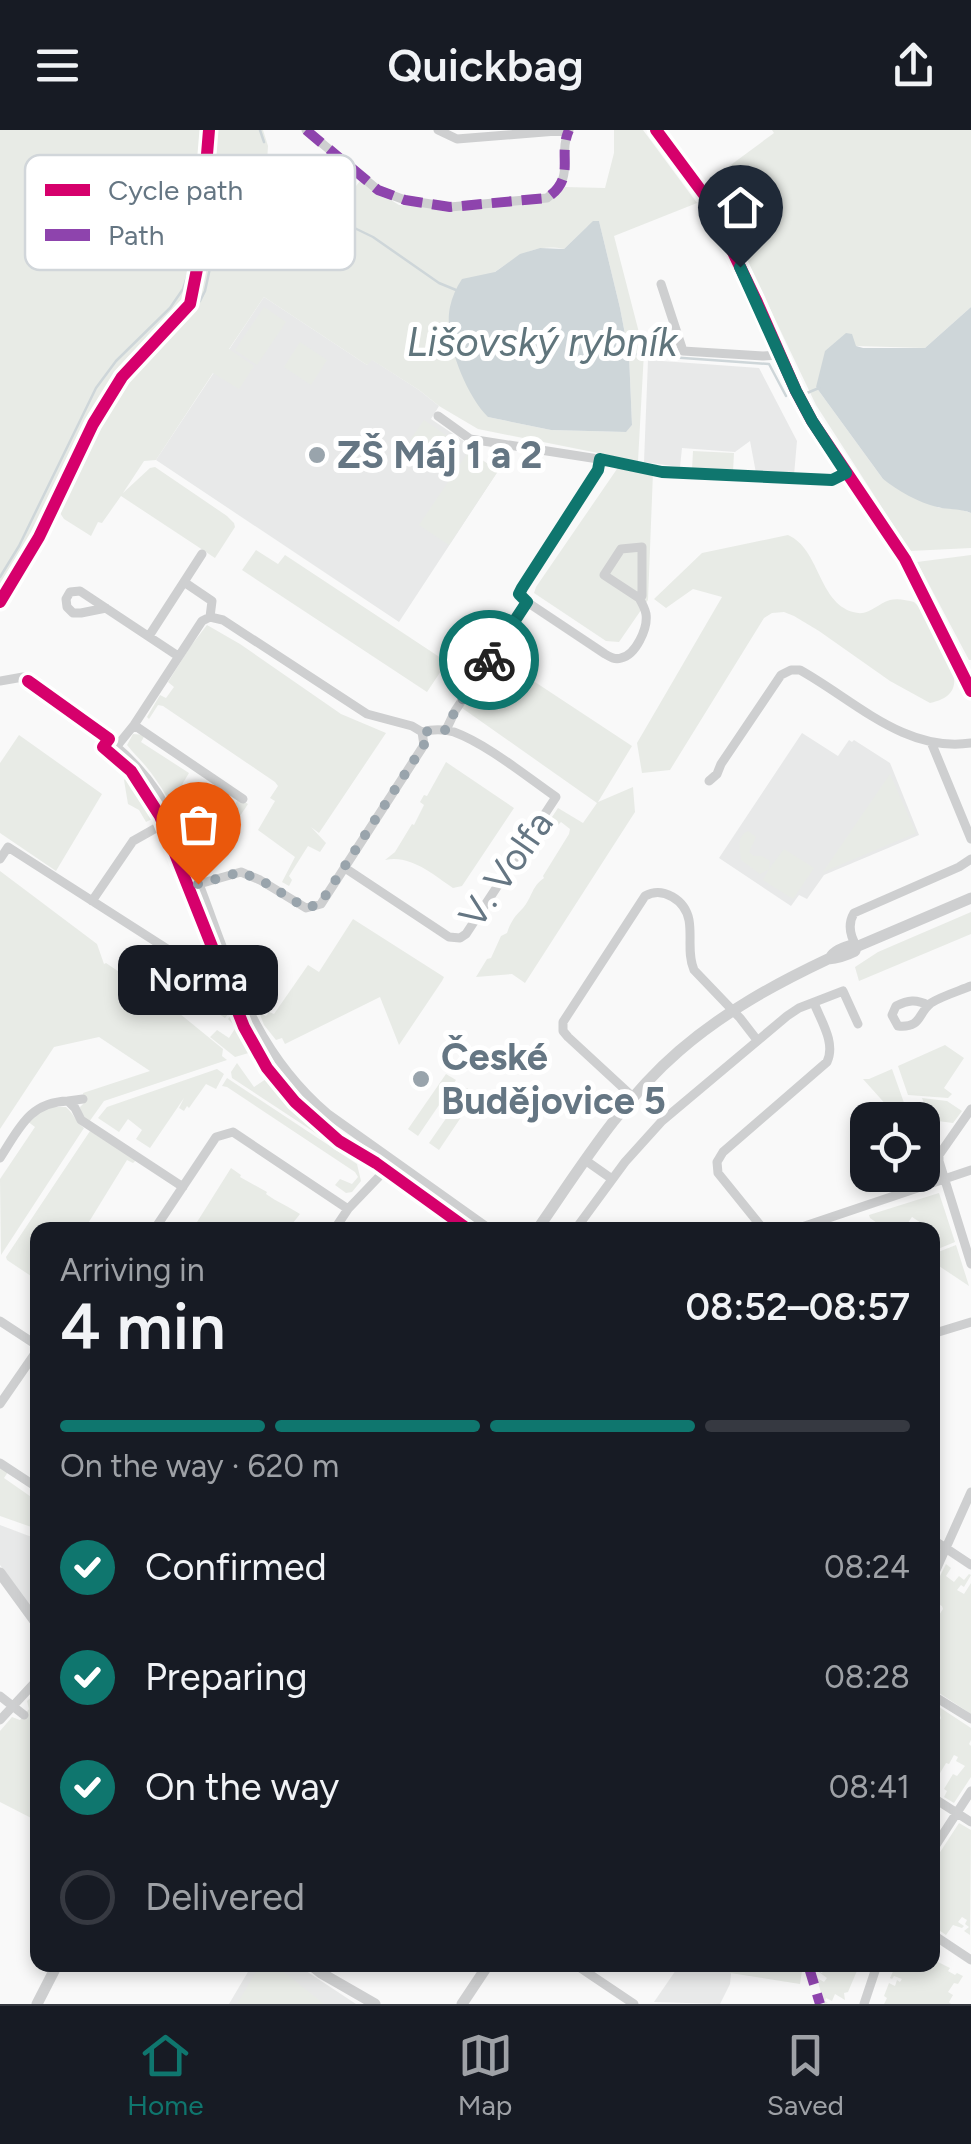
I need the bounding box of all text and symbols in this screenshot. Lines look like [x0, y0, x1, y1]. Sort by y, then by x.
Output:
icon: menu [30, 38, 85, 93]
text: Quickbag [387, 38, 584, 92]
icon: share [886, 38, 941, 93]
legend [25, 155, 355, 270]
pin [698, 165, 783, 268]
text: Cycle path [108, 173, 243, 207]
icon: home [713, 180, 768, 235]
text: Path [108, 218, 164, 252]
water label: Lišovský rybník [407, 318, 679, 366]
place label: ZŠ Máj 1 a 2 [337, 432, 542, 478]
marker: ZŠ Máj 1 a 2 [306, 444, 328, 466]
courier [439, 610, 539, 710]
icon: bike [462, 633, 517, 688]
pin [156, 782, 241, 885]
icon: bag [171, 797, 226, 852]
street label: V. Volfa [449, 802, 563, 936]
callout: Norma [118, 944, 278, 1014]
text: Norma [148, 961, 248, 999]
place label: České Budějovice 5 [441, 1034, 666, 1124]
marker: České Budějovice 5 [410, 1068, 432, 1090]
map controls [850, 1102, 940, 1192]
button: locate [850, 1102, 940, 1192]
text: Arriving in [60, 1251, 205, 1289]
text: 08:52–08:57 [686, 1284, 910, 1330]
text: 4 min [60, 1287, 226, 1365]
text: On the way · 620 m [60, 1447, 339, 1485]
icon: check [60, 1540, 115, 1595]
text: Confirmed [145, 1544, 327, 1590]
text: 08:24 [824, 1548, 910, 1586]
icon: check [60, 1650, 115, 1705]
text: Preparing [145, 1654, 307, 1700]
text: 08:28 [824, 1658, 910, 1696]
icon: check [60, 1760, 115, 1815]
text: On the way [145, 1764, 339, 1810]
text: 08:41 [829, 1768, 910, 1806]
text: Delivered [145, 1874, 305, 1920]
tab: Home [127, 2028, 203, 2122]
tab: Map [458, 2028, 513, 2122]
tab: Saved [767, 2028, 844, 2122]

